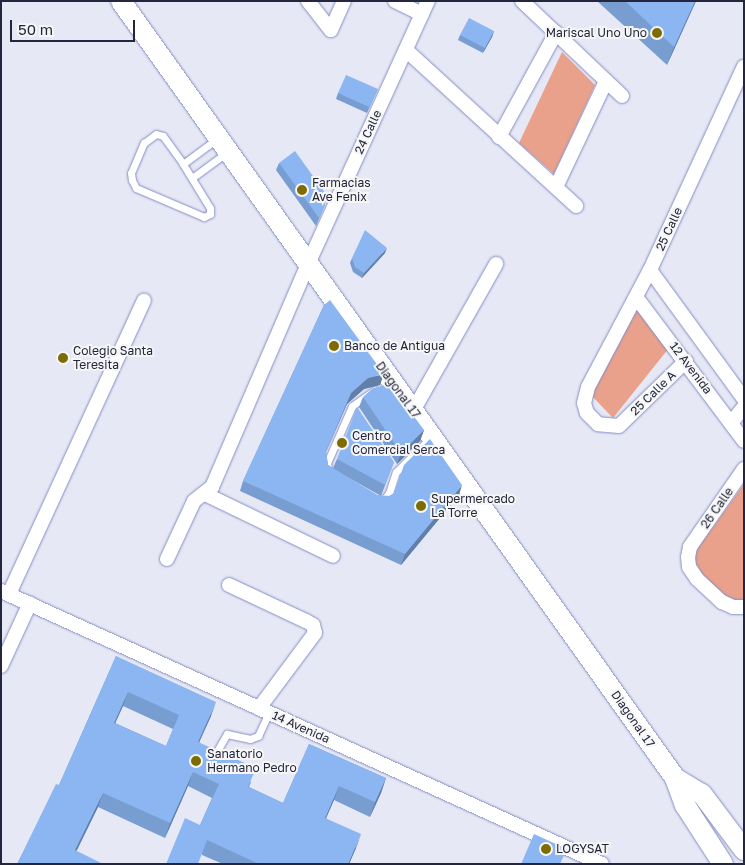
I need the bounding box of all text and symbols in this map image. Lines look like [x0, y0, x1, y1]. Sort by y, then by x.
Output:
scale bar [12, 10, 138, 42]
text: 50 m [18, 20, 53, 38]
place label: Mariscal Uno Uno [546, 26, 647, 40]
marker: Mariscal Uno Uno [651, 27, 663, 39]
street label: 24 Calle [352, 108, 384, 156]
place label: Farmacias Ave Fenix [312, 176, 371, 204]
marker: Farmacias Ave Fenix [296, 184, 308, 196]
street label: 25 Calle [653, 205, 685, 253]
place label: Banco de Antigua [344, 339, 445, 353]
street label: 12 Avenida [667, 339, 715, 397]
marker: Banco de Antigua [328, 340, 340, 352]
place label: Colegio Santa Teresita [73, 344, 153, 372]
marker: Colegio Santa Teresita [57, 352, 69, 364]
street label: Diagonal 17 [373, 359, 423, 421]
street label: 25 Calle A [627, 368, 679, 418]
place label: Centro Comercial Serca [352, 429, 445, 457]
marker: Centro Comercial Serca [336, 437, 348, 449]
street label: 26 Calle [698, 485, 736, 531]
place label: Supermercado La Torre [431, 492, 515, 520]
marker: Supermercado La Torre [415, 500, 427, 512]
street label: Diagonal 17 [608, 688, 658, 750]
street label: 14 Avenida [270, 708, 332, 746]
place label: Sanatorio Hermano Pedro [207, 747, 297, 775]
marker: Sanatorio Hermano Pedro [189, 754, 203, 768]
place label: LOGYSAT [556, 842, 609, 856]
marker: LOGYSAT [540, 843, 552, 855]

